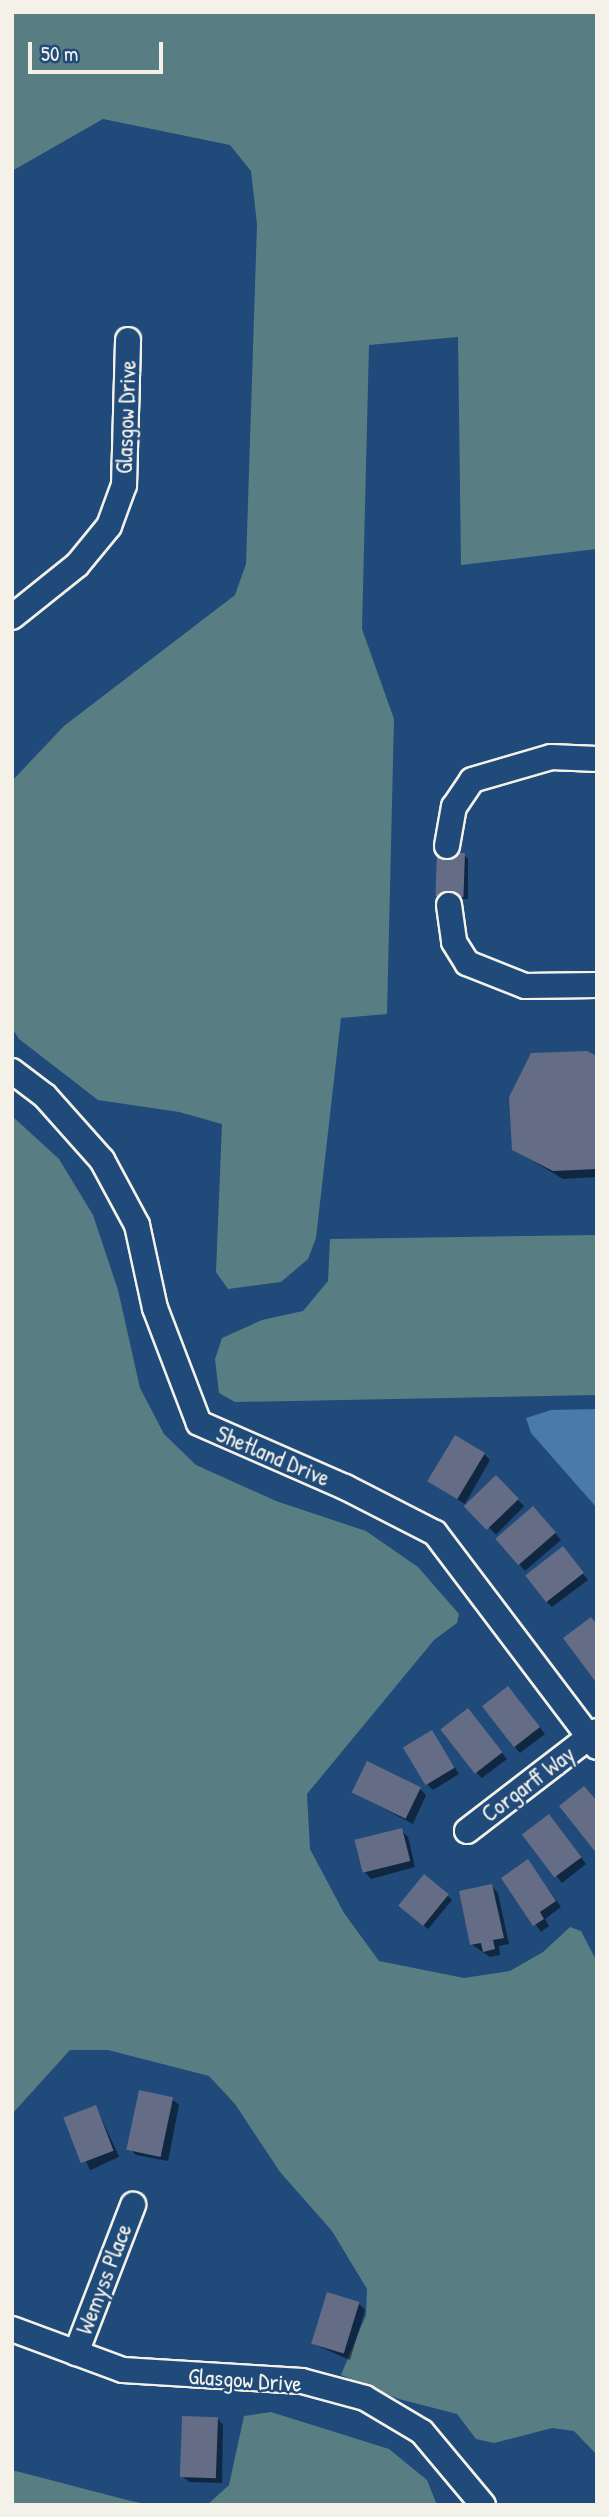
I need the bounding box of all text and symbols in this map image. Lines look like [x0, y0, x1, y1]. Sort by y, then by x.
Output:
scale bar [32, 28, 166, 72]
text: 50 m [41, 39, 78, 68]
street label: Glasgow Drive [110, 360, 142, 474]
street label: Shetland Drive [212, 1420, 334, 1492]
street label: Corgarff Way [476, 1740, 580, 1828]
street label: Wemyss Place [70, 2220, 138, 2338]
street label: Glasgow Drive [187, 2362, 303, 2398]

